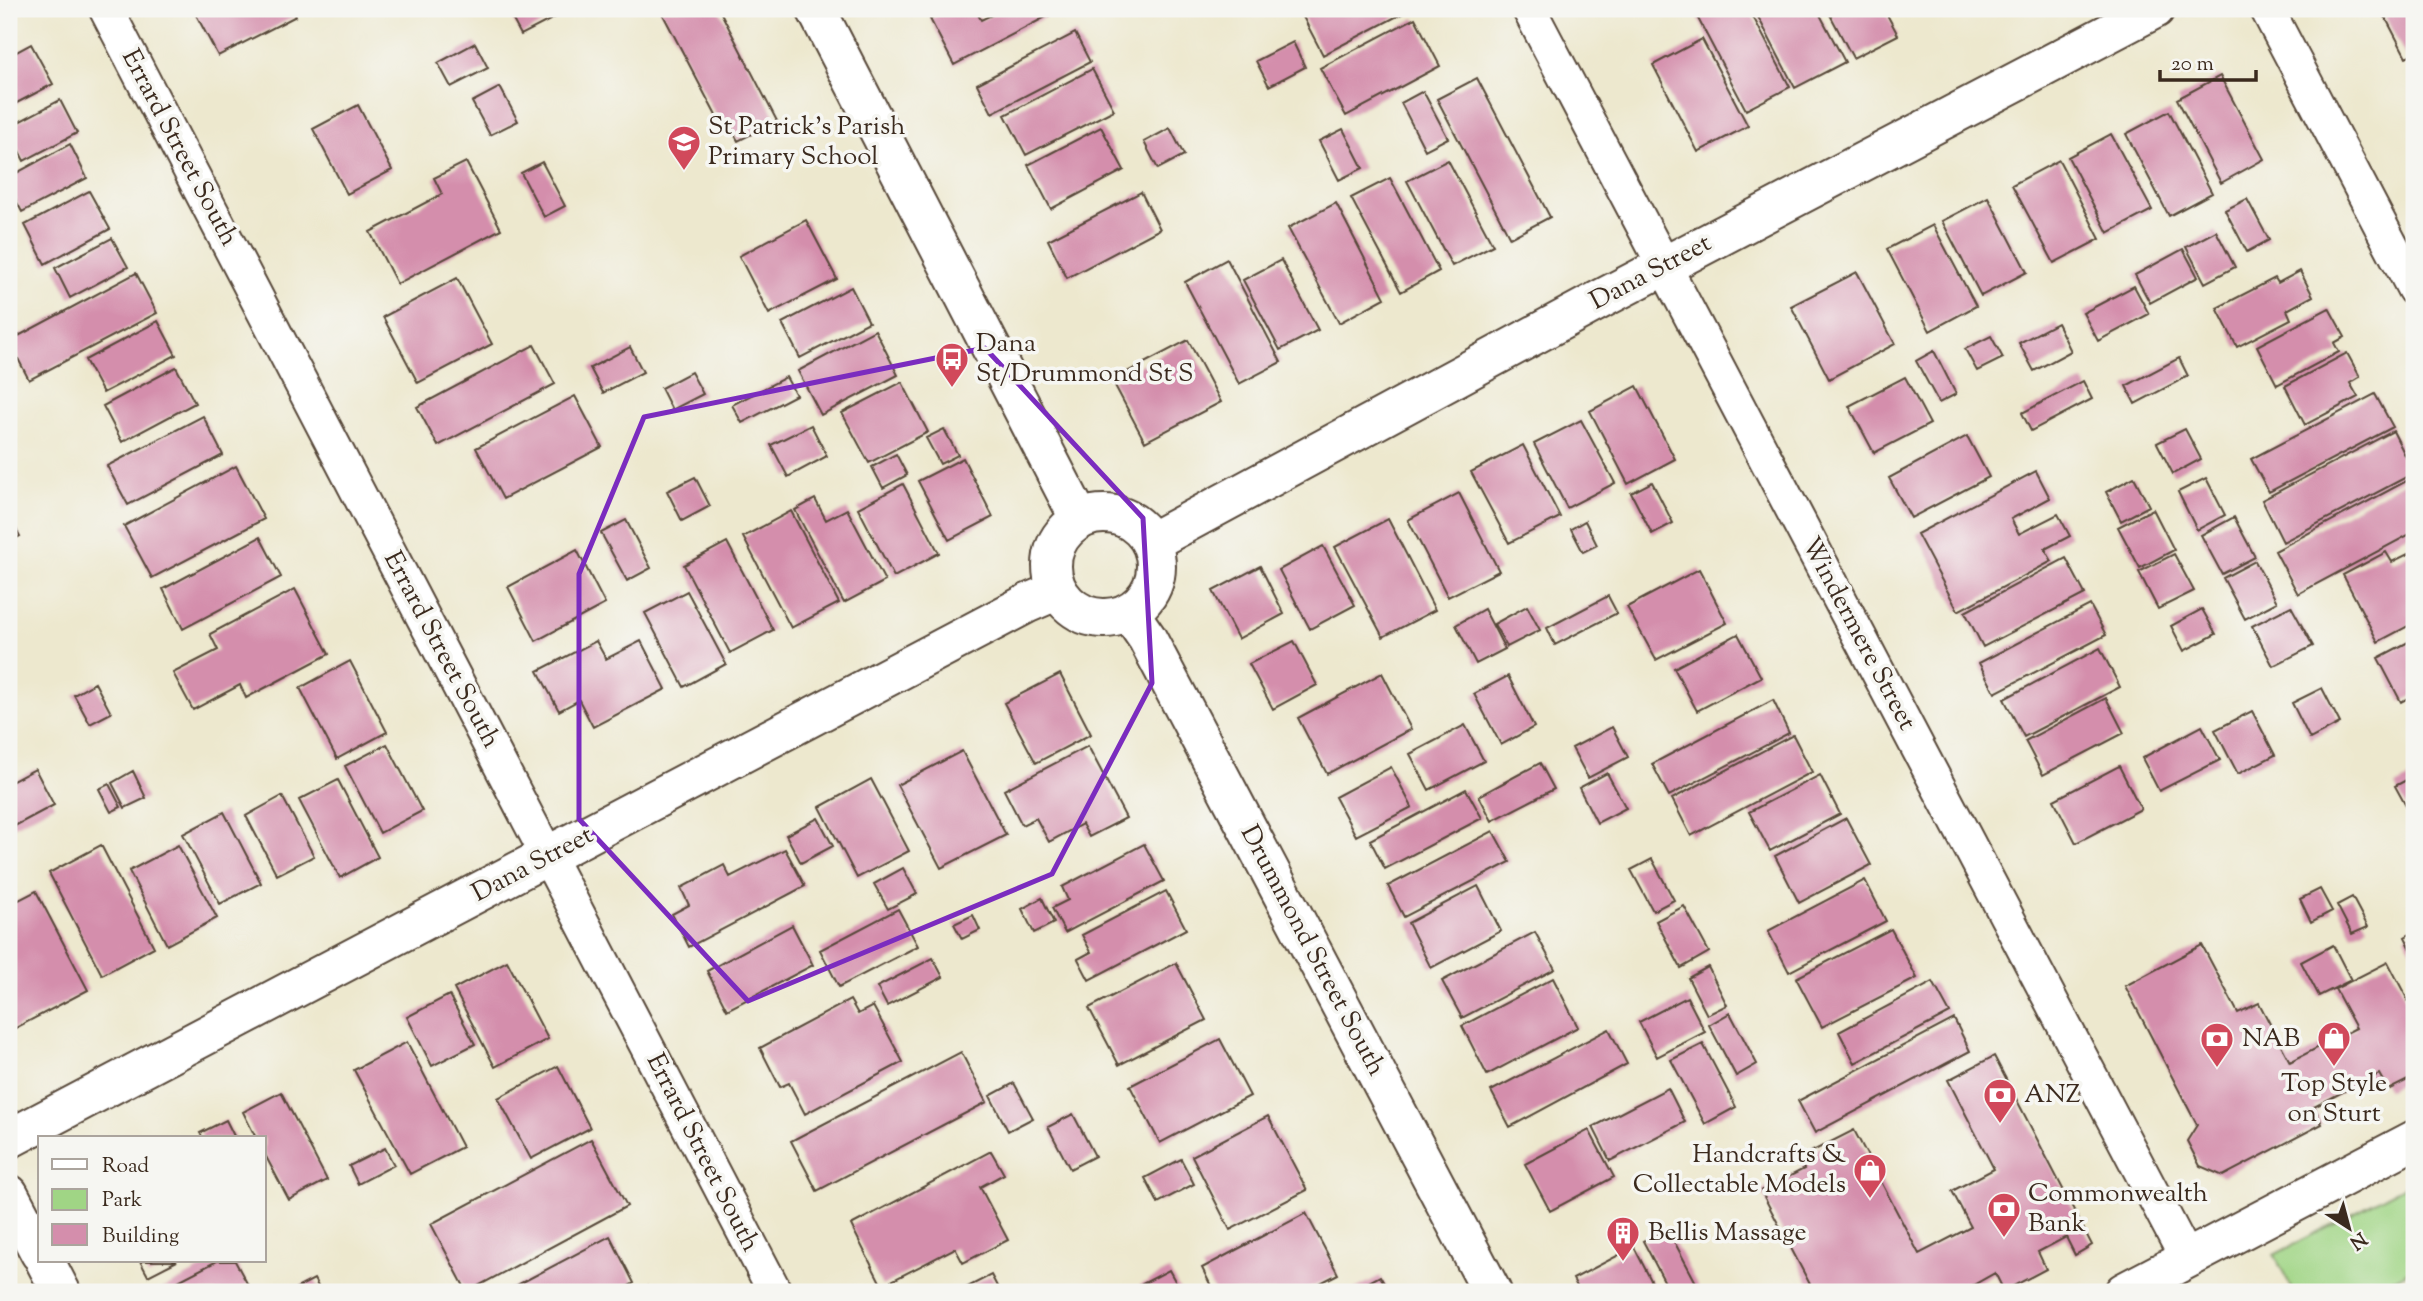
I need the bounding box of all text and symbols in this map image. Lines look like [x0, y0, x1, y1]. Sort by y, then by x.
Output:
scale bar [2160, 38, 2257, 82]
street label: Errard Street South [111, 43, 247, 253]
text: 20 m [2171, 50, 2214, 80]
place label: St Patrick's Parish Primary School [708, 109, 906, 176]
school or university icon: St Patrick's Parish Primary School [665, 123, 703, 172]
street label: Dana Street [1584, 225, 1718, 320]
place label: Dana St/Drummond St S [976, 326, 1194, 393]
bus stop icon: Dana St/Drummond St S [933, 340, 971, 389]
street label: Windermere Street [1791, 531, 1925, 737]
street label: Errard Street South [373, 545, 509, 755]
street label: Dana Street [466, 817, 600, 912]
street label: Drummond Street South [1230, 819, 1394, 1083]
shop icon: Top Style on Sturt [2315, 1019, 2353, 1068]
bank icon: NAB [2198, 1020, 2236, 1069]
place label: NAB [2242, 1021, 2300, 1058]
street label: Errard Street South [636, 1047, 768, 1259]
place label: Top Style on Sturt [2281, 1066, 2387, 1133]
bank icon: ANZ [1981, 1076, 2019, 1125]
place label: ANZ [2024, 1077, 2081, 1114]
legend [38, 1136, 266, 1262]
place label: Handcrafts & Collectable Models [1633, 1137, 1846, 1204]
shop icon: Handcrafts & Collectable Models [1851, 1151, 1889, 1200]
text: Road [102, 1152, 149, 1182]
place label: Commonwealth Bank [2028, 1176, 2208, 1243]
text: Park [102, 1186, 143, 1216]
bank icon: Commonwealth Bank [1985, 1190, 2023, 1239]
north arrow [2314, 1192, 2384, 1262]
building icon: Bellis Massage [1604, 1214, 1642, 1263]
place label: Bellis Massage [1648, 1215, 1807, 1252]
text: Building [102, 1222, 179, 1252]
text: N [2343, 1224, 2372, 1255]

